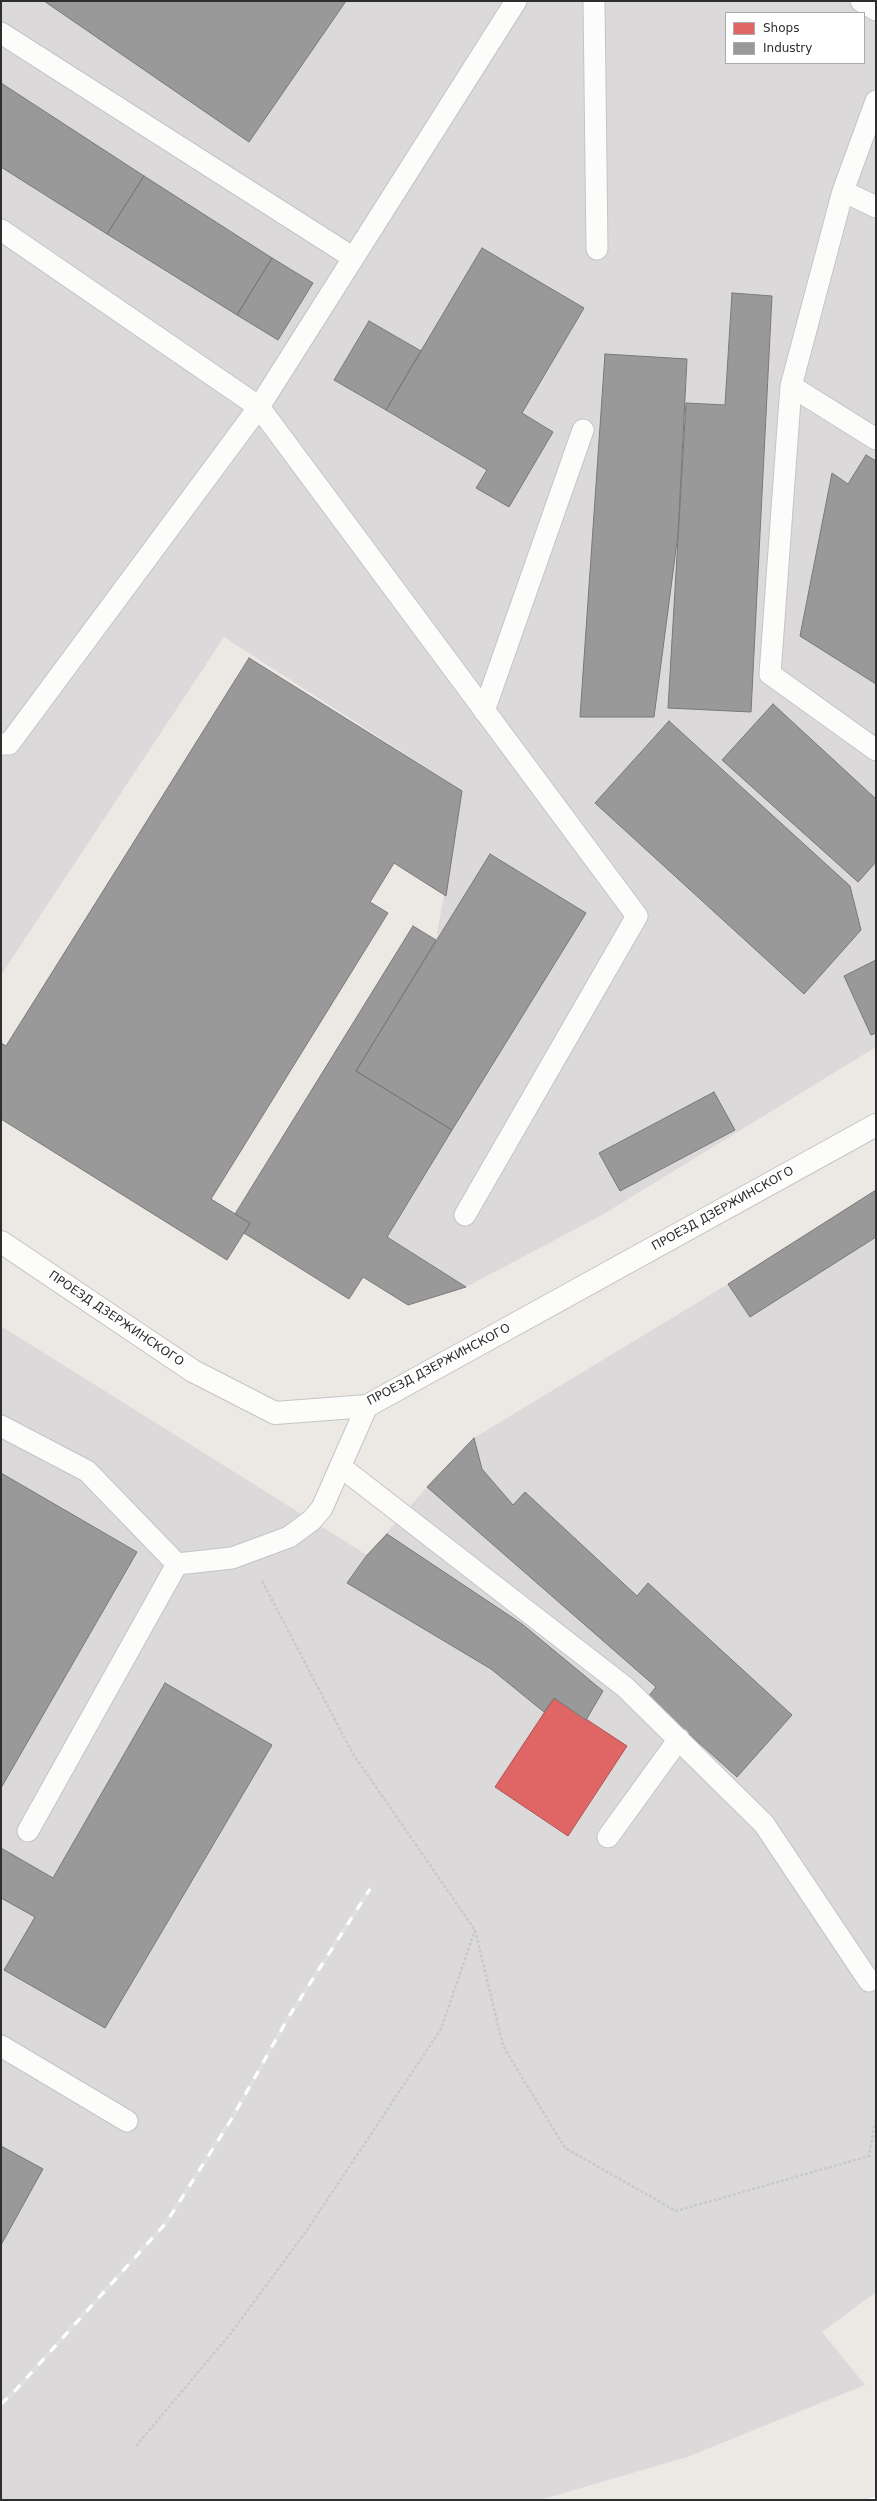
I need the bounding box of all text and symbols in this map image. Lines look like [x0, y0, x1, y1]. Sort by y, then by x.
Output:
legend [725, 12, 865, 64]
text: Shops [763, 21, 799, 35]
text: Industry [763, 41, 812, 55]
street label: ПРОЕЗД ДЗЕРЖИНСКОГО [650, 1164, 796, 1254]
street label: ПРОЕЗД ДЗЕРЖИНСКОГО [46, 1268, 186, 1370]
street label: ПРОЕЗД ДЗЕРЖИНСКОГО [365, 1321, 513, 1409]

